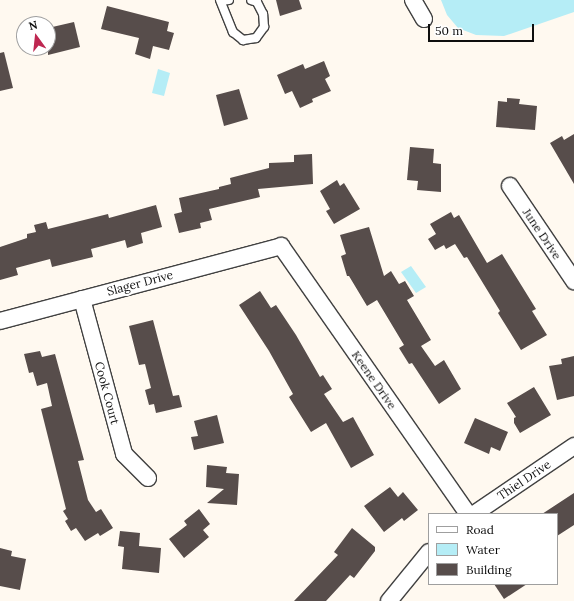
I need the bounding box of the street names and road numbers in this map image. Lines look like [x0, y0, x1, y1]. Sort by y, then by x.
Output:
street label: June Drive [520, 206, 564, 262]
street label: Slager Drive [105, 267, 175, 299]
street label: Keene Drive [349, 348, 399, 412]
street label: Cook Court [92, 360, 122, 426]
street label: Thiel Drive [495, 457, 553, 503]

